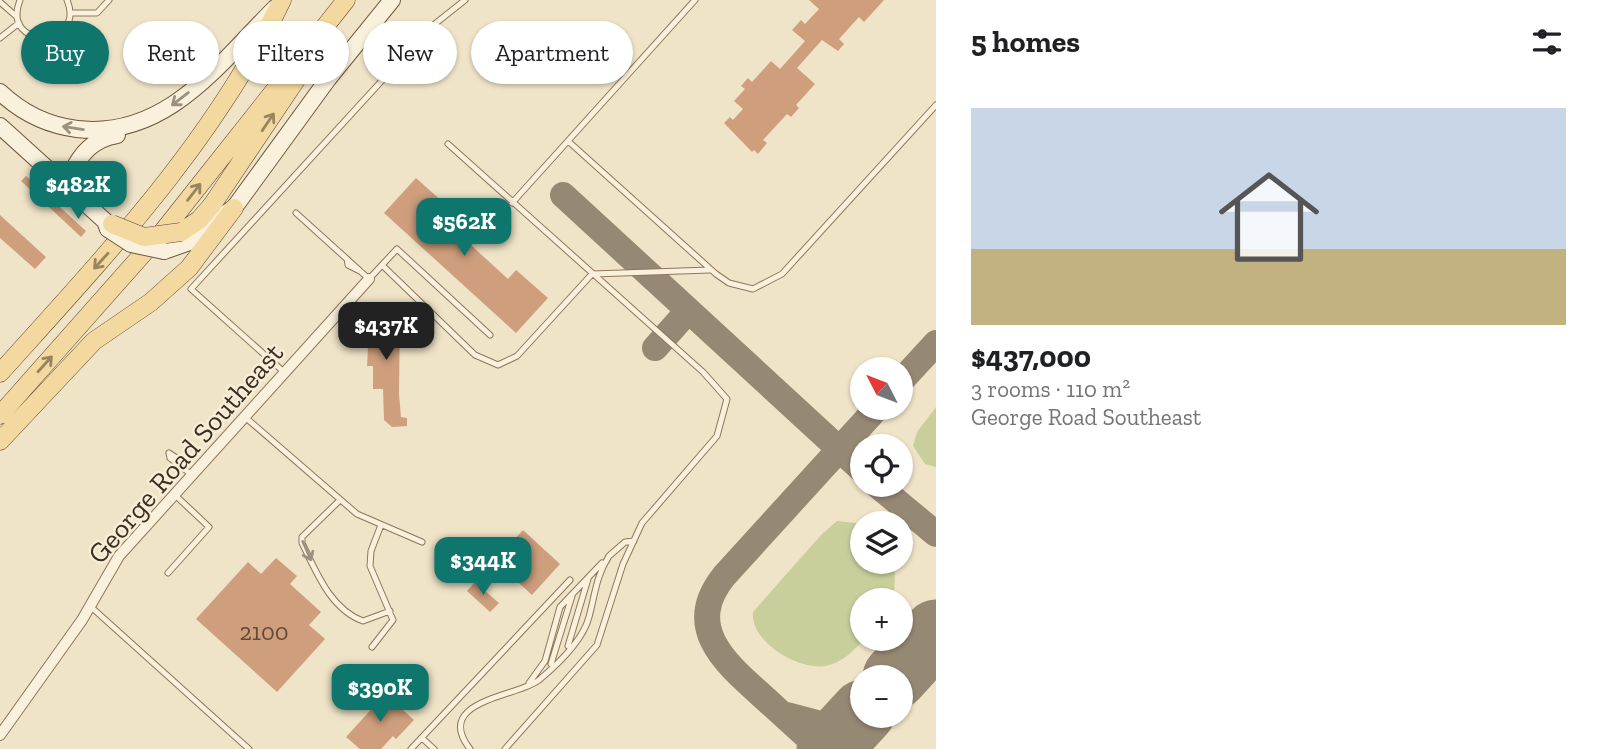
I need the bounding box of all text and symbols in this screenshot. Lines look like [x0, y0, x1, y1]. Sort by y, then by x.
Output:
chip: Buy [21, 21, 109, 84]
chip: Rent [123, 21, 219, 84]
chip: Filters [233, 21, 349, 84]
chip: New [363, 21, 457, 84]
chip: Apartment [471, 21, 633, 84]
icon: filters [1528, 23, 1566, 61]
text: 5 homes [971, 24, 1080, 60]
one-way arrow [171, 92, 189, 107]
one-way arrow [261, 112, 275, 132]
one-way arrow [62, 121, 85, 134]
icon: home [1206, 154, 1332, 280]
pin: $482K [29, 162, 127, 221]
text: $482K [46, 170, 110, 198]
one-way arrow [186, 183, 202, 201]
pin: $562K [415, 198, 513, 258]
text: $562K [432, 207, 496, 235]
one-way arrow [92, 252, 109, 269]
pin: $437K [337, 302, 435, 362]
text: $437K [354, 311, 418, 339]
street label: George Road Southeast [81, 336, 290, 570]
text: $437,000 [971, 339, 1091, 375]
one-way arrow [37, 355, 53, 373]
north arrow [850, 357, 914, 420]
map controls [850, 357, 913, 728]
text: 3 rooms · 110 m² [971, 375, 1130, 403]
text: George Road Southeast [971, 403, 1201, 431]
button: locate [850, 434, 913, 497]
button: layers [850, 511, 913, 574]
pin: $344K [434, 538, 532, 597]
one-way arrow [301, 540, 314, 562]
text: $344K [450, 546, 516, 574]
button: + [850, 588, 913, 651]
house number: 2100 [239, 617, 289, 646]
pin: $390K [331, 664, 429, 724]
button: − [850, 665, 913, 728]
text: $390K [348, 673, 412, 701]

